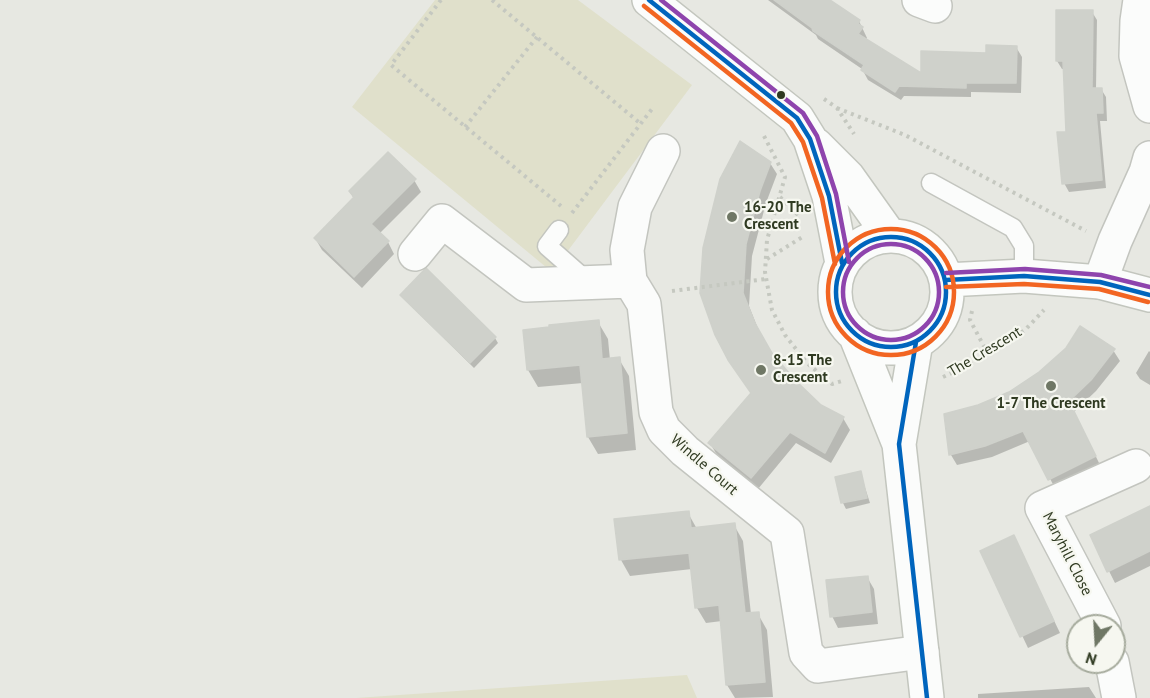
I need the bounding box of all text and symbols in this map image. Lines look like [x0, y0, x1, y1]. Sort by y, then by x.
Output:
unlabelled marker [775, 89, 787, 101]
place label: 16-20 The Crescent [744, 199, 812, 234]
marker: 16-20 The Crescent [725, 210, 739, 224]
street label: The Crescent [945, 323, 1025, 381]
place label: 8-15 The Crescent [773, 352, 832, 387]
marker: 8-15 The Crescent [754, 363, 768, 377]
marker: 1-7 The Crescent [1044, 379, 1058, 393]
place label: 1-7 The Crescent [996, 395, 1106, 413]
street label: Windle Court [667, 431, 741, 499]
street label: Maryhill Close [1038, 509, 1096, 599]
north arrow [1066, 614, 1126, 674]
text: N [1083, 648, 1099, 670]

